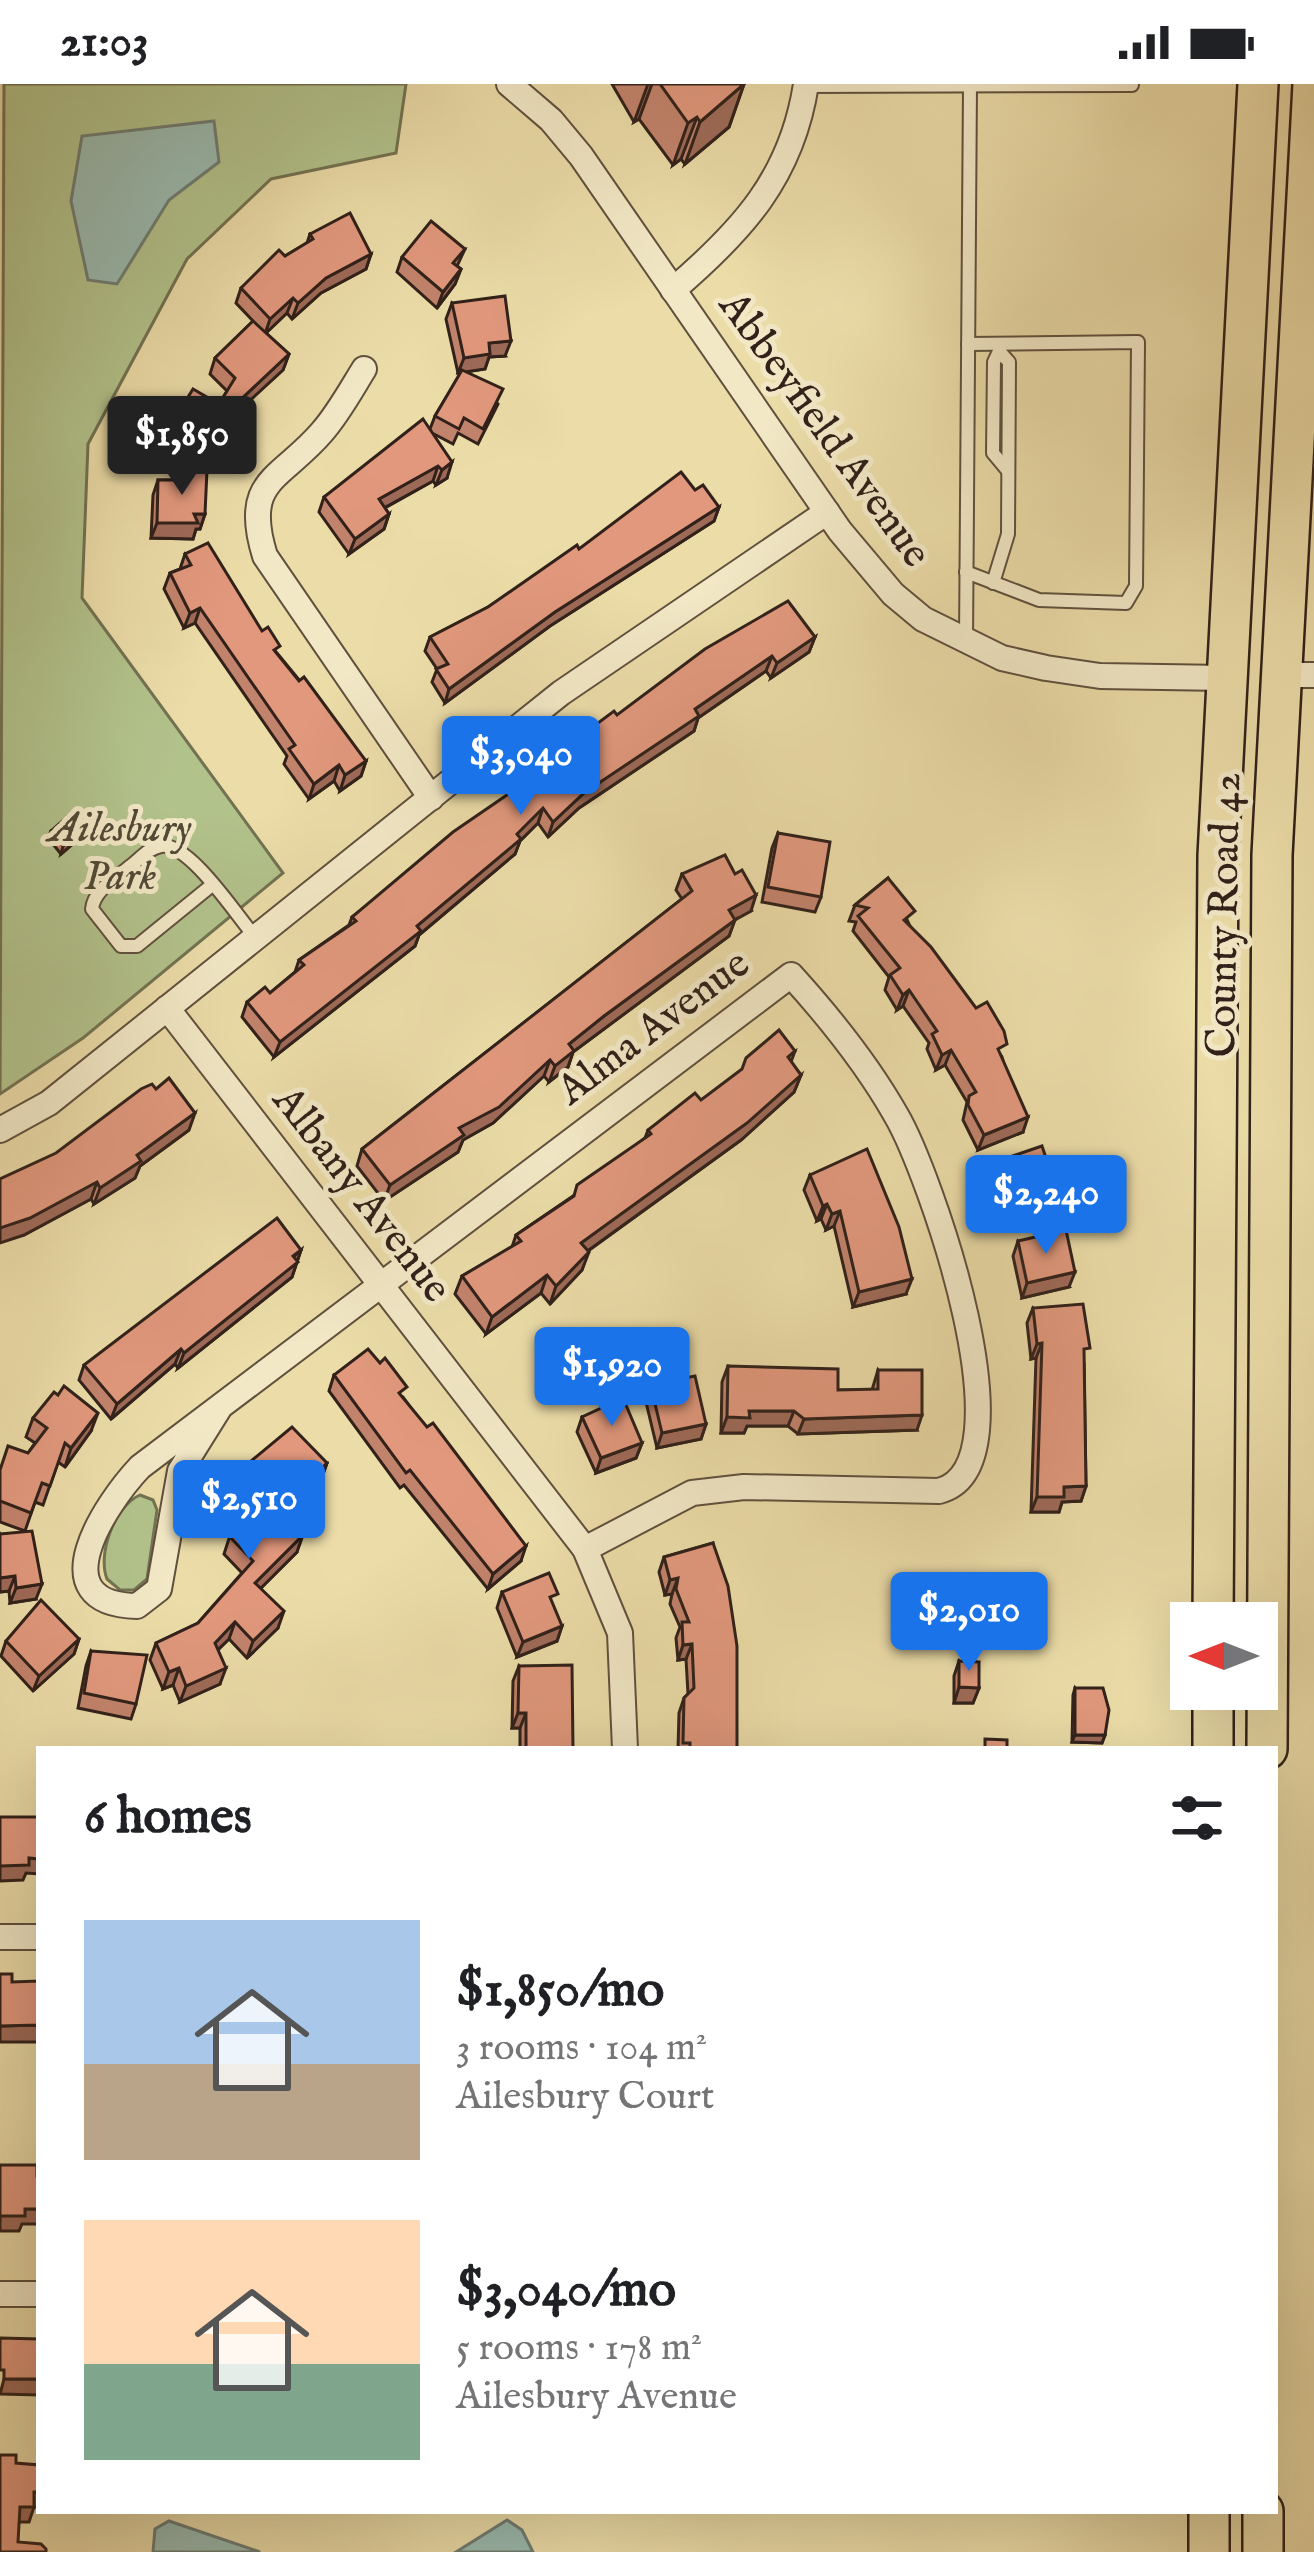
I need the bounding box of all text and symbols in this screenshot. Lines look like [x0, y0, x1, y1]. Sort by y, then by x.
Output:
text: 21:03 [60, 14, 149, 71]
street label: Abbeyfield Avenue [706, 281, 942, 578]
pin: $1,850 [84, 396, 280, 498]
text: $1,850 [135, 410, 229, 459]
pin: $3,040 [423, 716, 619, 818]
text: $3,040 [469, 730, 573, 779]
street label: County Road 42 [1196, 772, 1254, 1058]
park label: Ailesbury Park [45, 803, 191, 904]
street label: Alma Avenue [546, 938, 761, 1118]
street label: Albany Avenue [259, 1075, 462, 1314]
pin: $2,240 [948, 1155, 1144, 1257]
text: $2,240 [993, 1169, 1099, 1218]
pin: $1,920 [514, 1327, 710, 1429]
text: $1,920 [562, 1341, 663, 1390]
pin: $2,510 [151, 1460, 347, 1562]
text: $2,510 [200, 1474, 298, 1523]
pin: $2,010 [871, 1572, 1067, 1674]
text: $2,010 [918, 1586, 1020, 1635]
north arrow [1170, 1602, 1278, 1710]
map controls [1170, 1602, 1278, 1710]
icon: filters [1164, 1785, 1230, 1851]
text: 6 homes [84, 1786, 252, 1851]
text: $1,850/mo [456, 1959, 664, 2024]
icon: home [180, 1968, 324, 2112]
text: 3 rooms · 104 m² [456, 2024, 707, 2073]
text: Ailesbury Court [456, 2073, 715, 2122]
text: $3,040/mo [456, 2259, 676, 2324]
icon: home [180, 2268, 324, 2412]
text: 5 rooms · 178 m² [456, 2324, 702, 2373]
text: Ailesbury Avenue [456, 2373, 737, 2422]

